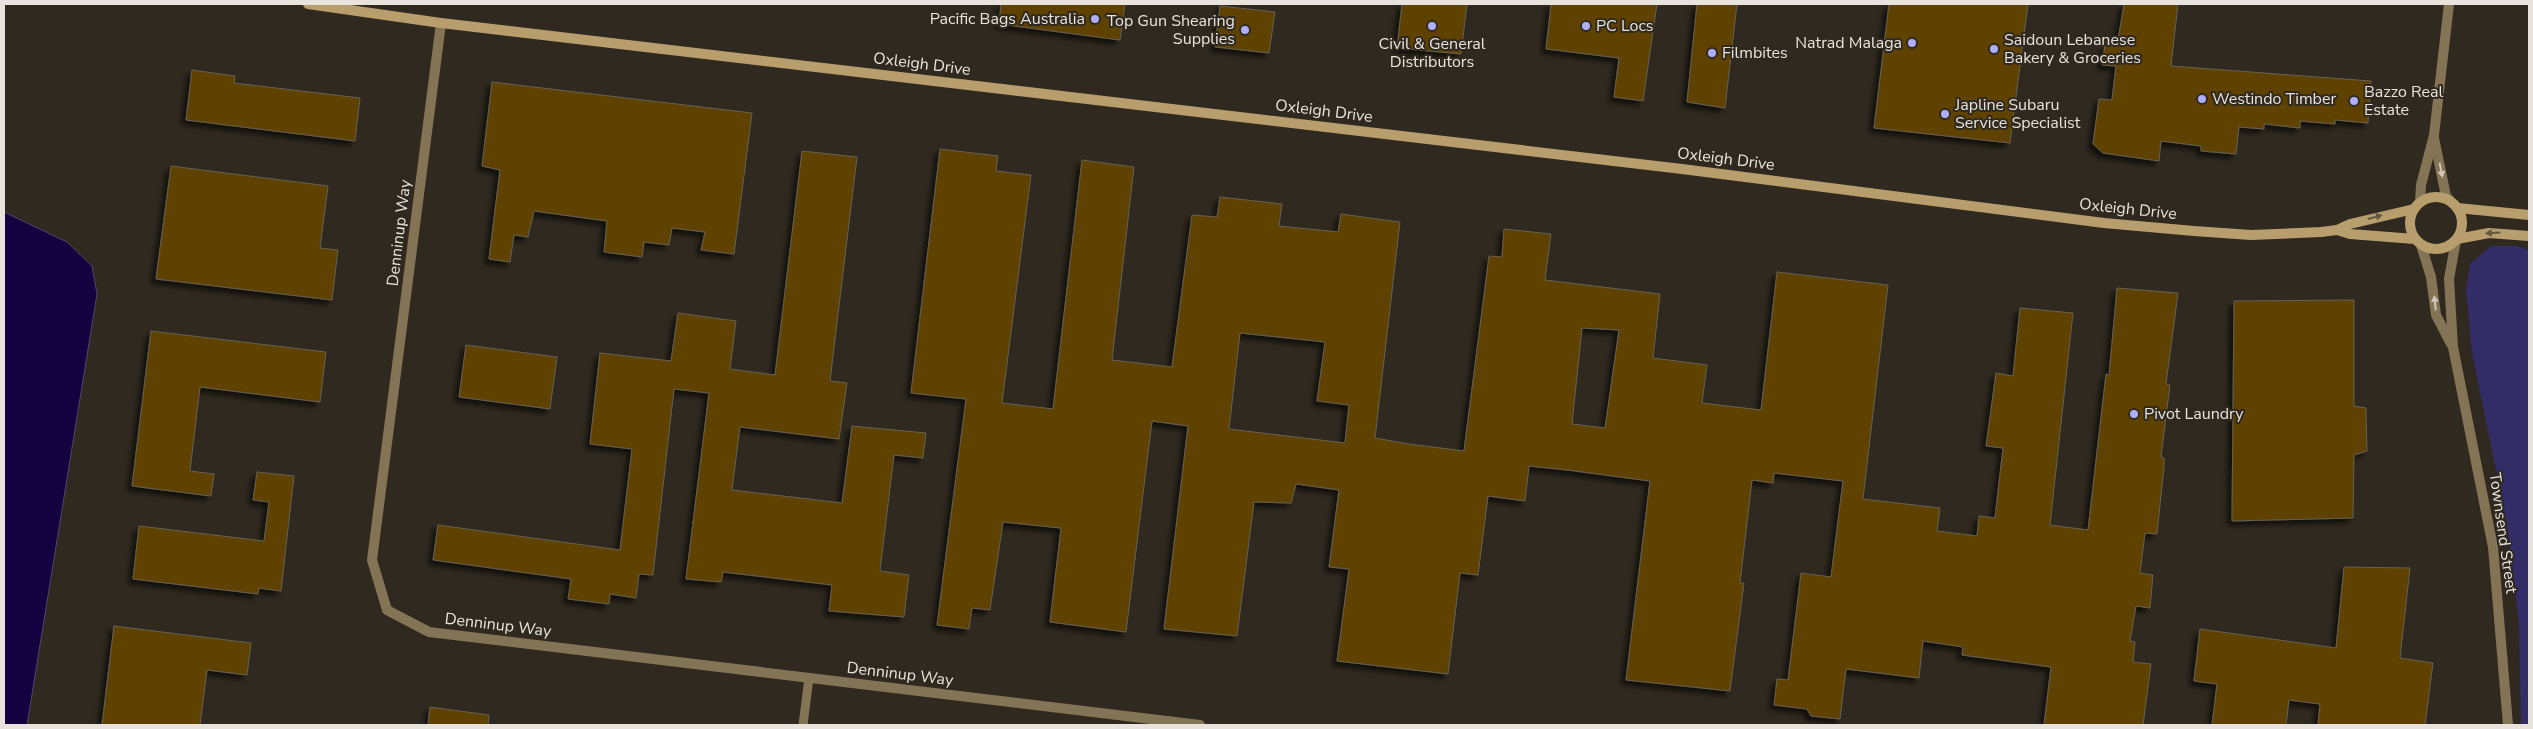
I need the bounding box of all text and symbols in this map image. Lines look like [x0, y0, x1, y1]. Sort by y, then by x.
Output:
place label: Pacific Bags Australia [930, 8, 1085, 30]
place label: Top Gun Shearing Supplies [1107, 10, 1235, 50]
marker: Pacific Bags Australia [1089, 13, 1101, 25]
place label: PC Locs [1596, 15, 1654, 37]
marker: Civil & General Distributors [1426, 20, 1438, 32]
marker: PC Locs [1580, 20, 1592, 32]
marker: Top Gun Shearing Supplies [1239, 24, 1251, 36]
place label: Saidoun Lebanese Bakery & Groceries [2004, 29, 2141, 69]
place label: Natrad Malaga [1795, 32, 1902, 54]
place label: Civil & General Distributors [1378, 33, 1486, 73]
marker: Natrad Malaga [1906, 37, 1918, 49]
place label: Filmbites [1722, 42, 1788, 64]
marker: Saidoun Lebanese Bakery & Groceries [1988, 43, 2000, 55]
street label: Oxleigh Drive [872, 47, 972, 81]
marker: Filmbites [1706, 47, 1718, 59]
place label: Bazzo Real Estate [2364, 81, 2443, 121]
place label: Westindo Timber [2212, 88, 2336, 110]
marker: Westindo Timber [2196, 93, 2208, 105]
street label: Oxleigh Drive [1274, 94, 1374, 128]
place label: Japline Subaru Service Specialist [1954, 94, 2081, 134]
marker: Bazzo Real Estate [2348, 95, 2360, 107]
marker: Japline Subaru Service Specialist [1939, 108, 1951, 120]
street label: Oxleigh Drive [1676, 142, 1776, 176]
one-way arrow [2437, 163, 2445, 179]
street label: Denninup Way [382, 178, 417, 287]
street label: Oxleigh Drive [2078, 193, 2178, 225]
one-way arrow [2368, 213, 2383, 221]
one-way arrow [2485, 230, 2501, 238]
one-way arrow [2431, 295, 2439, 311]
place label: Pivot Laundry [2144, 403, 2244, 425]
marker: Pivot Laundry [2128, 408, 2140, 420]
street label: Townsend Street [2484, 471, 2522, 595]
street label: Denninup Way [444, 608, 553, 643]
street label: Denninup Way [846, 657, 955, 692]

